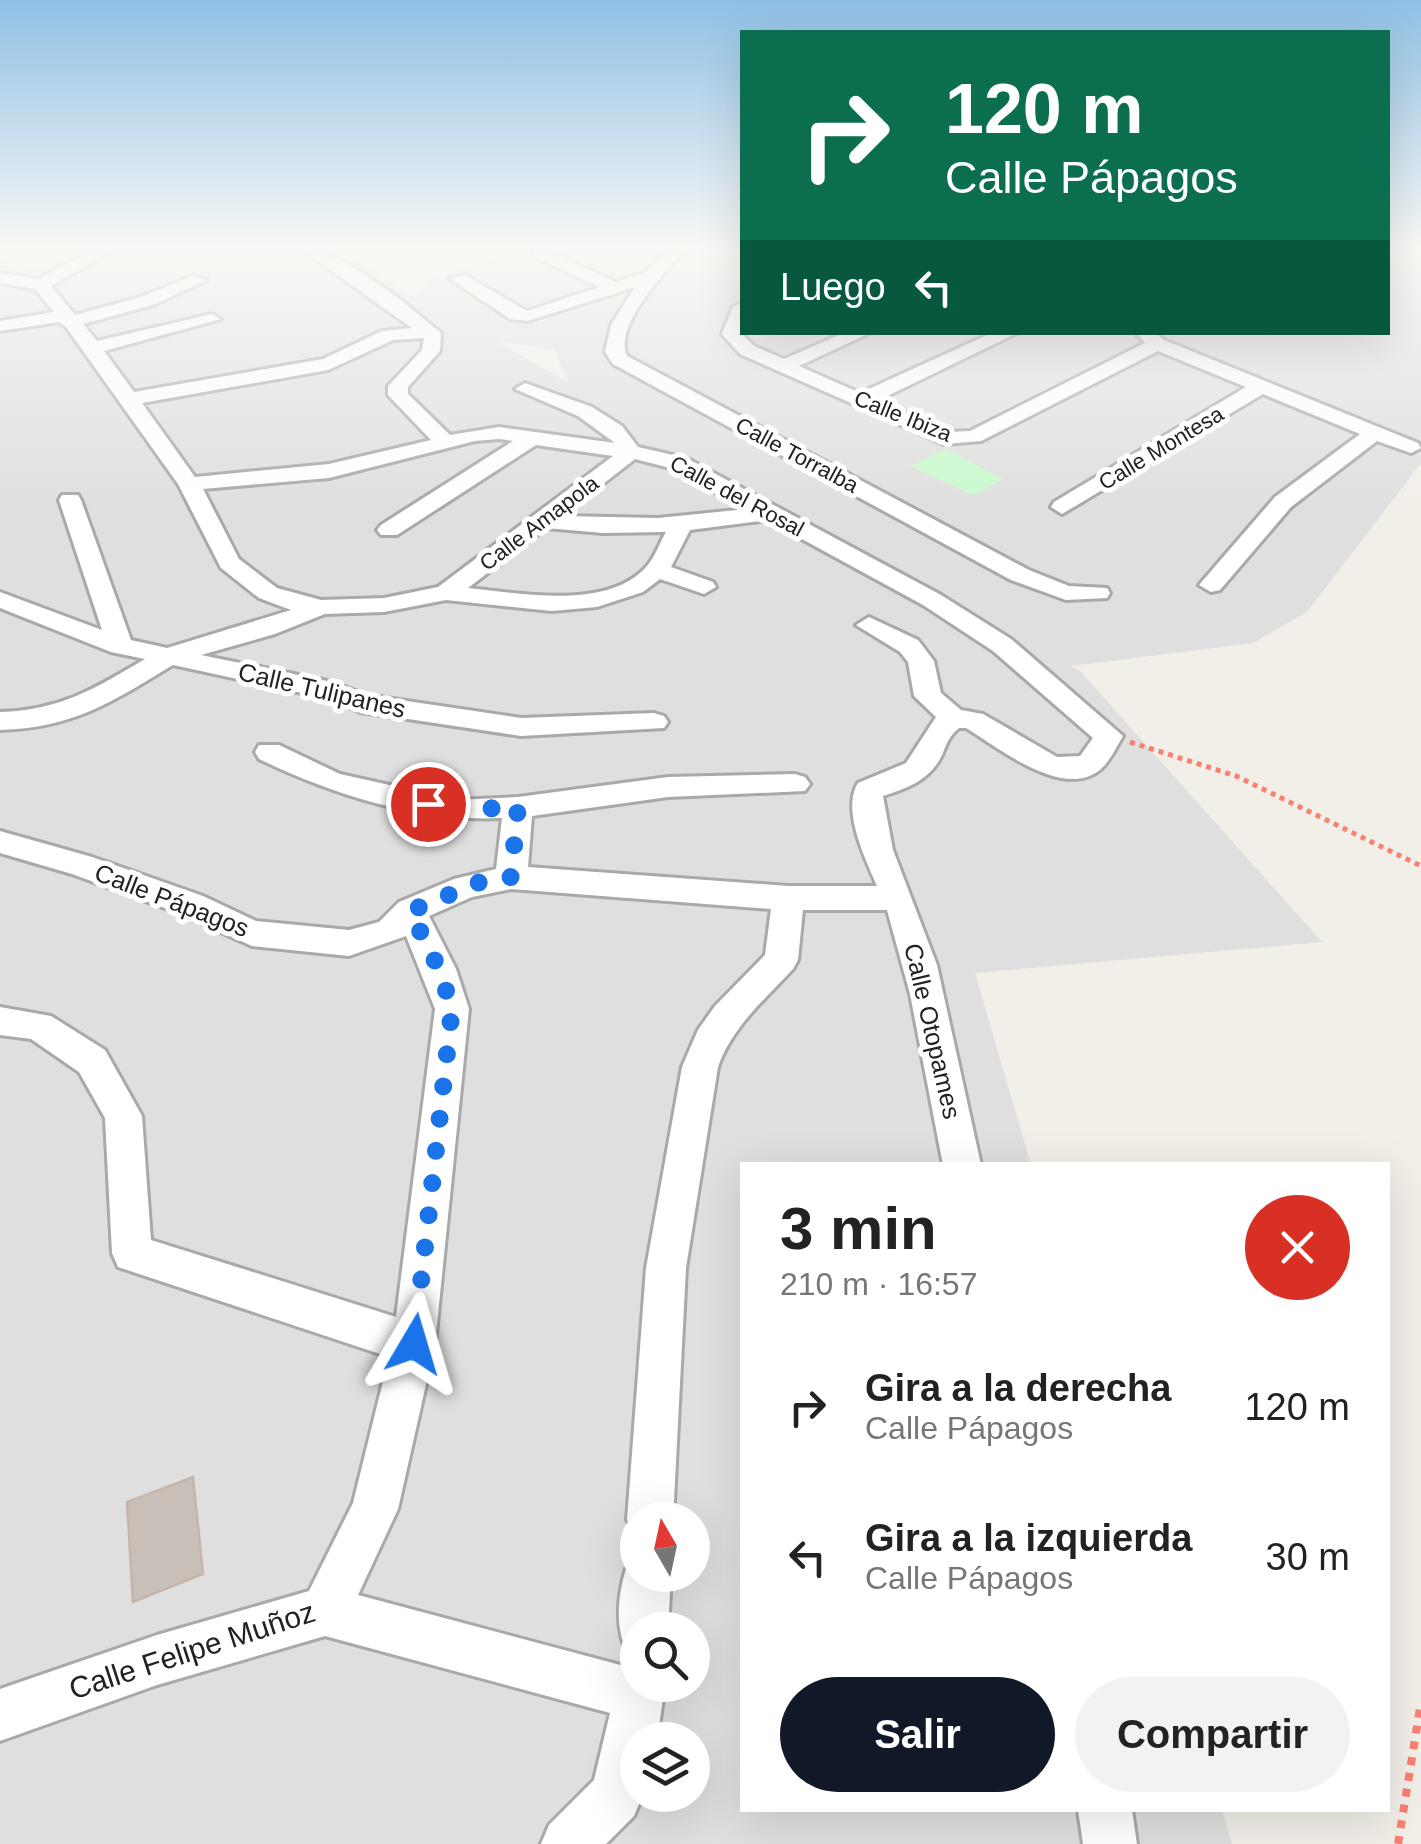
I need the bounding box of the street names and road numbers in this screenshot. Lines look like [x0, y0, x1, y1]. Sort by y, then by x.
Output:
street label: Calle Ibiza [851, 385, 956, 447]
street label: Calle Montesa [1094, 401, 1228, 495]
street label: Calle Torralba [731, 412, 863, 498]
street label: Calle del Rosal [666, 450, 808, 542]
street label: Calle Amapola [475, 470, 604, 576]
street label: Calle Tulipanes [236, 657, 408, 723]
street label: Calle Pápagos [91, 858, 253, 942]
street label: Calle Otopames [899, 941, 967, 1121]
street label: Calle Felipe Muñoz [65, 1595, 319, 1705]

